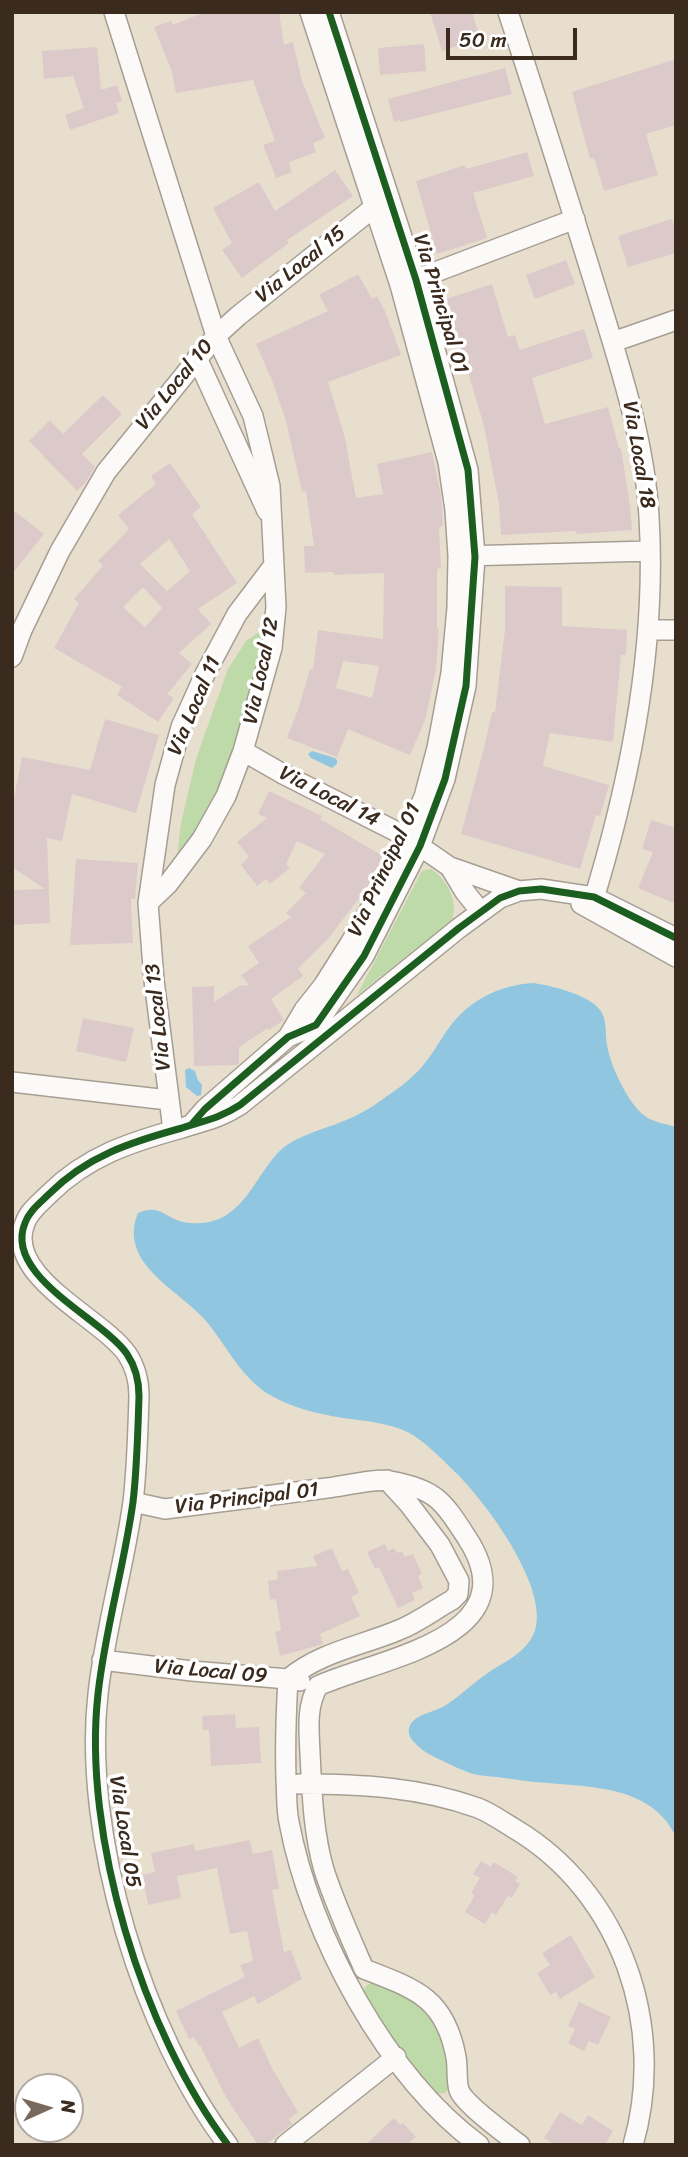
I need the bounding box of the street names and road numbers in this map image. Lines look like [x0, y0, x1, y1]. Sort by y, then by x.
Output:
street label: Via Local 15 [251, 221, 351, 309]
street label: Via Principal 01 [407, 231, 473, 377]
street label: Via Local 10 [131, 335, 219, 435]
street label: Via Local 18 [616, 399, 660, 511]
street label: Via Local 12 [238, 615, 286, 727]
street label: Via Local 11 [163, 653, 227, 759]
street label: Via Local 14 [275, 761, 383, 833]
street label: Via Principal 01 [343, 799, 427, 941]
street label: Via Local 13 [141, 962, 177, 1072]
street label: Via Principal 01 [174, 1478, 320, 1520]
street label: Via Local 09 [153, 1655, 269, 1689]
street label: Via Local 05 [103, 1774, 145, 1890]

